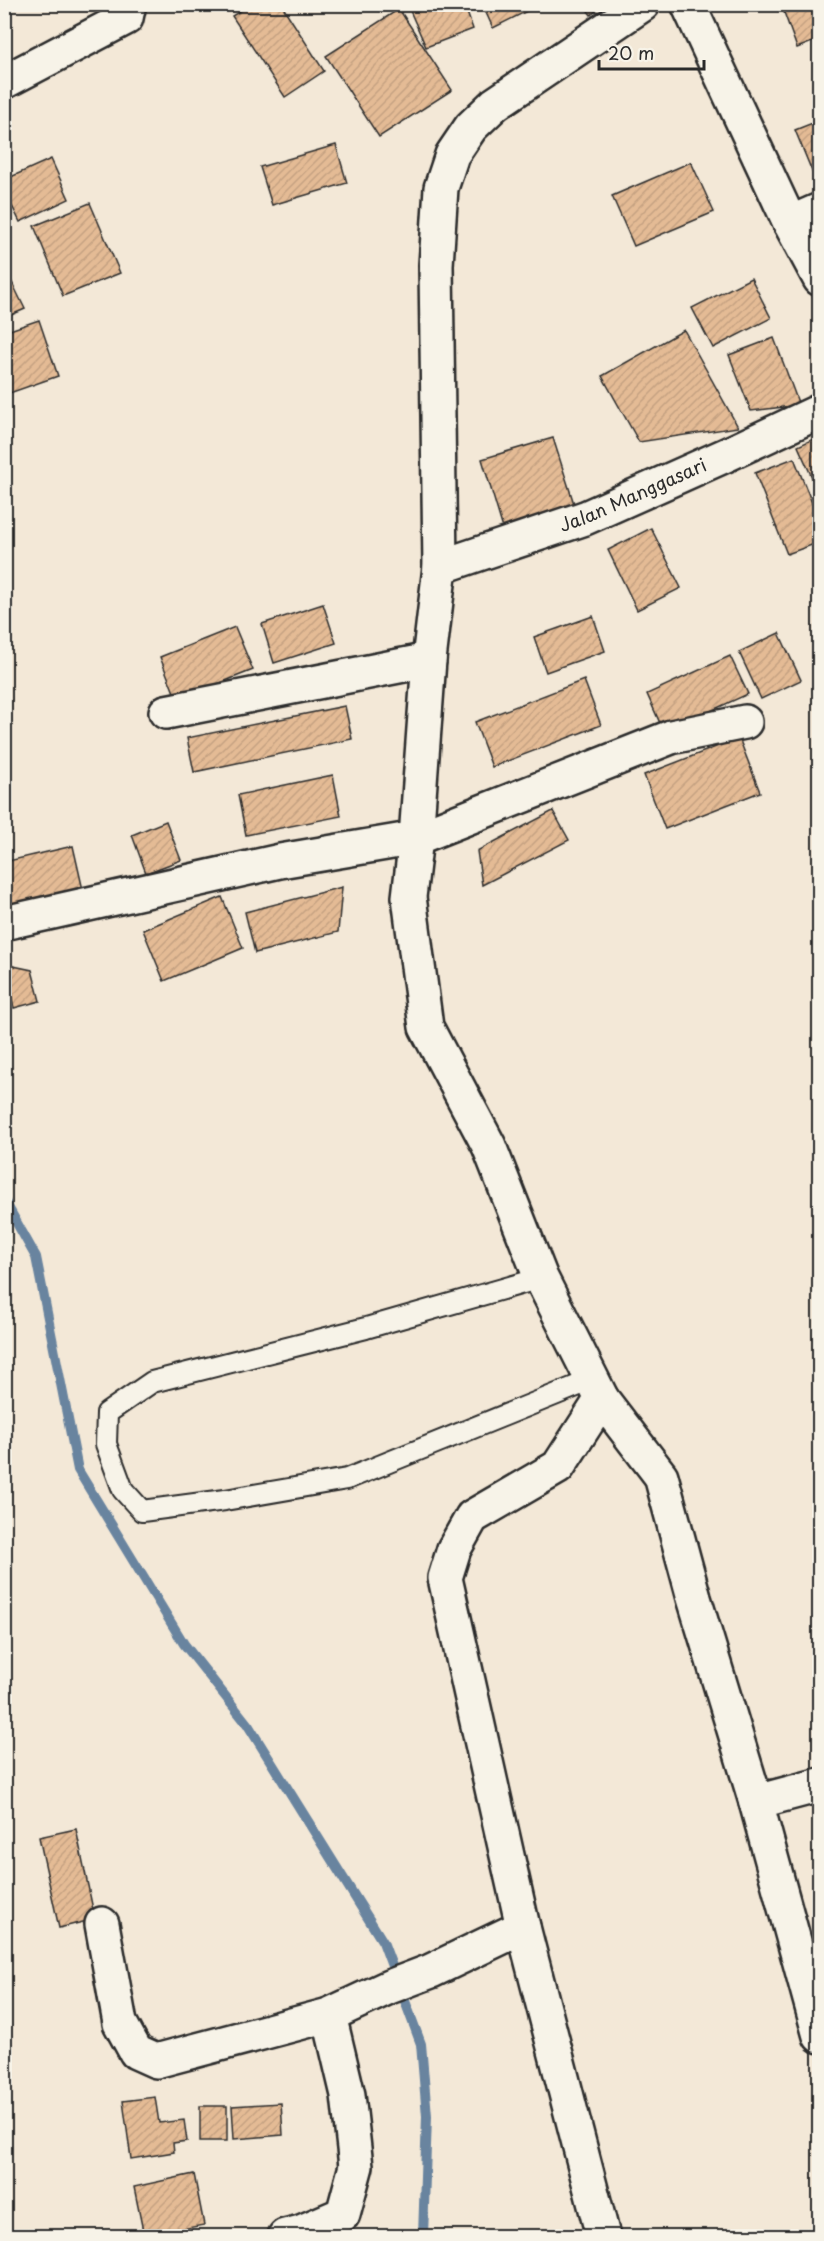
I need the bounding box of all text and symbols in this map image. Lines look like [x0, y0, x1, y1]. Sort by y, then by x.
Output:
scale bar [599, 33, 704, 71]
text: 20 m [608, 39, 654, 66]
street label: Jalan Manggasari [555, 450, 710, 538]

